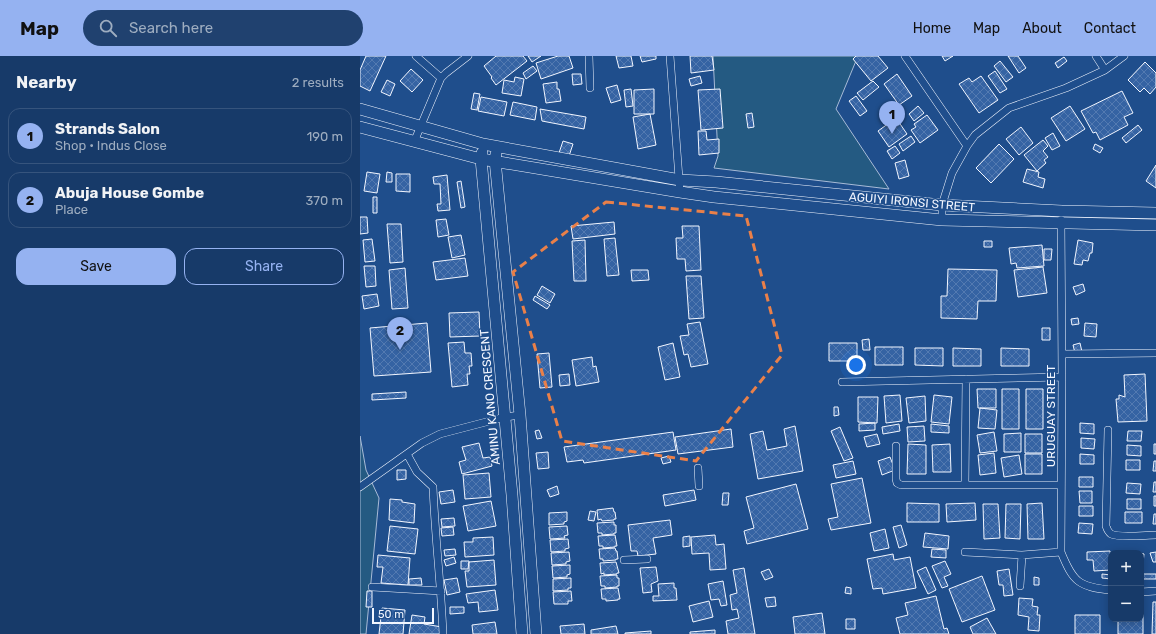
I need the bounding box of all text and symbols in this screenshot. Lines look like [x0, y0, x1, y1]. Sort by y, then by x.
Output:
search box [83, 10, 363, 46]
text: Map [20, 17, 59, 40]
icon: search [97, 17, 119, 39]
text: Search here [129, 19, 213, 37]
text: Home [913, 20, 951, 37]
text: Map [973, 20, 1000, 37]
text: About [1022, 20, 1062, 37]
text: Contact [1084, 20, 1136, 37]
text: Nearby [16, 72, 77, 92]
text: 2 results [292, 75, 344, 90]
pin: 1 [879, 101, 905, 134]
text: Strands Salon [55, 120, 160, 138]
text: 1 [27, 129, 33, 144]
text: 190 m [307, 129, 343, 144]
text: Shop · Indus Close [55, 138, 167, 153]
text: Abuja House Gombe [55, 184, 204, 202]
street label: AGUIYI IRONSI STREET [848, 190, 976, 214]
text: 2 [26, 193, 34, 208]
text: 370 m [306, 193, 343, 208]
text: Place [55, 202, 88, 217]
button: Save [16, 248, 176, 285]
button: Share [184, 248, 344, 285]
pin: 2 [387, 317, 413, 350]
street label: AMINU KANO CRESCENT [477, 328, 503, 466]
your location [846, 355, 866, 375]
street label: URUGUAY STREET [1044, 365, 1058, 467]
map controls [1108, 550, 1144, 622]
button: + [1108, 550, 1144, 586]
button: − [1108, 586, 1144, 622]
scale bar [372, 606, 434, 625]
text: 50 m [378, 608, 404, 621]

